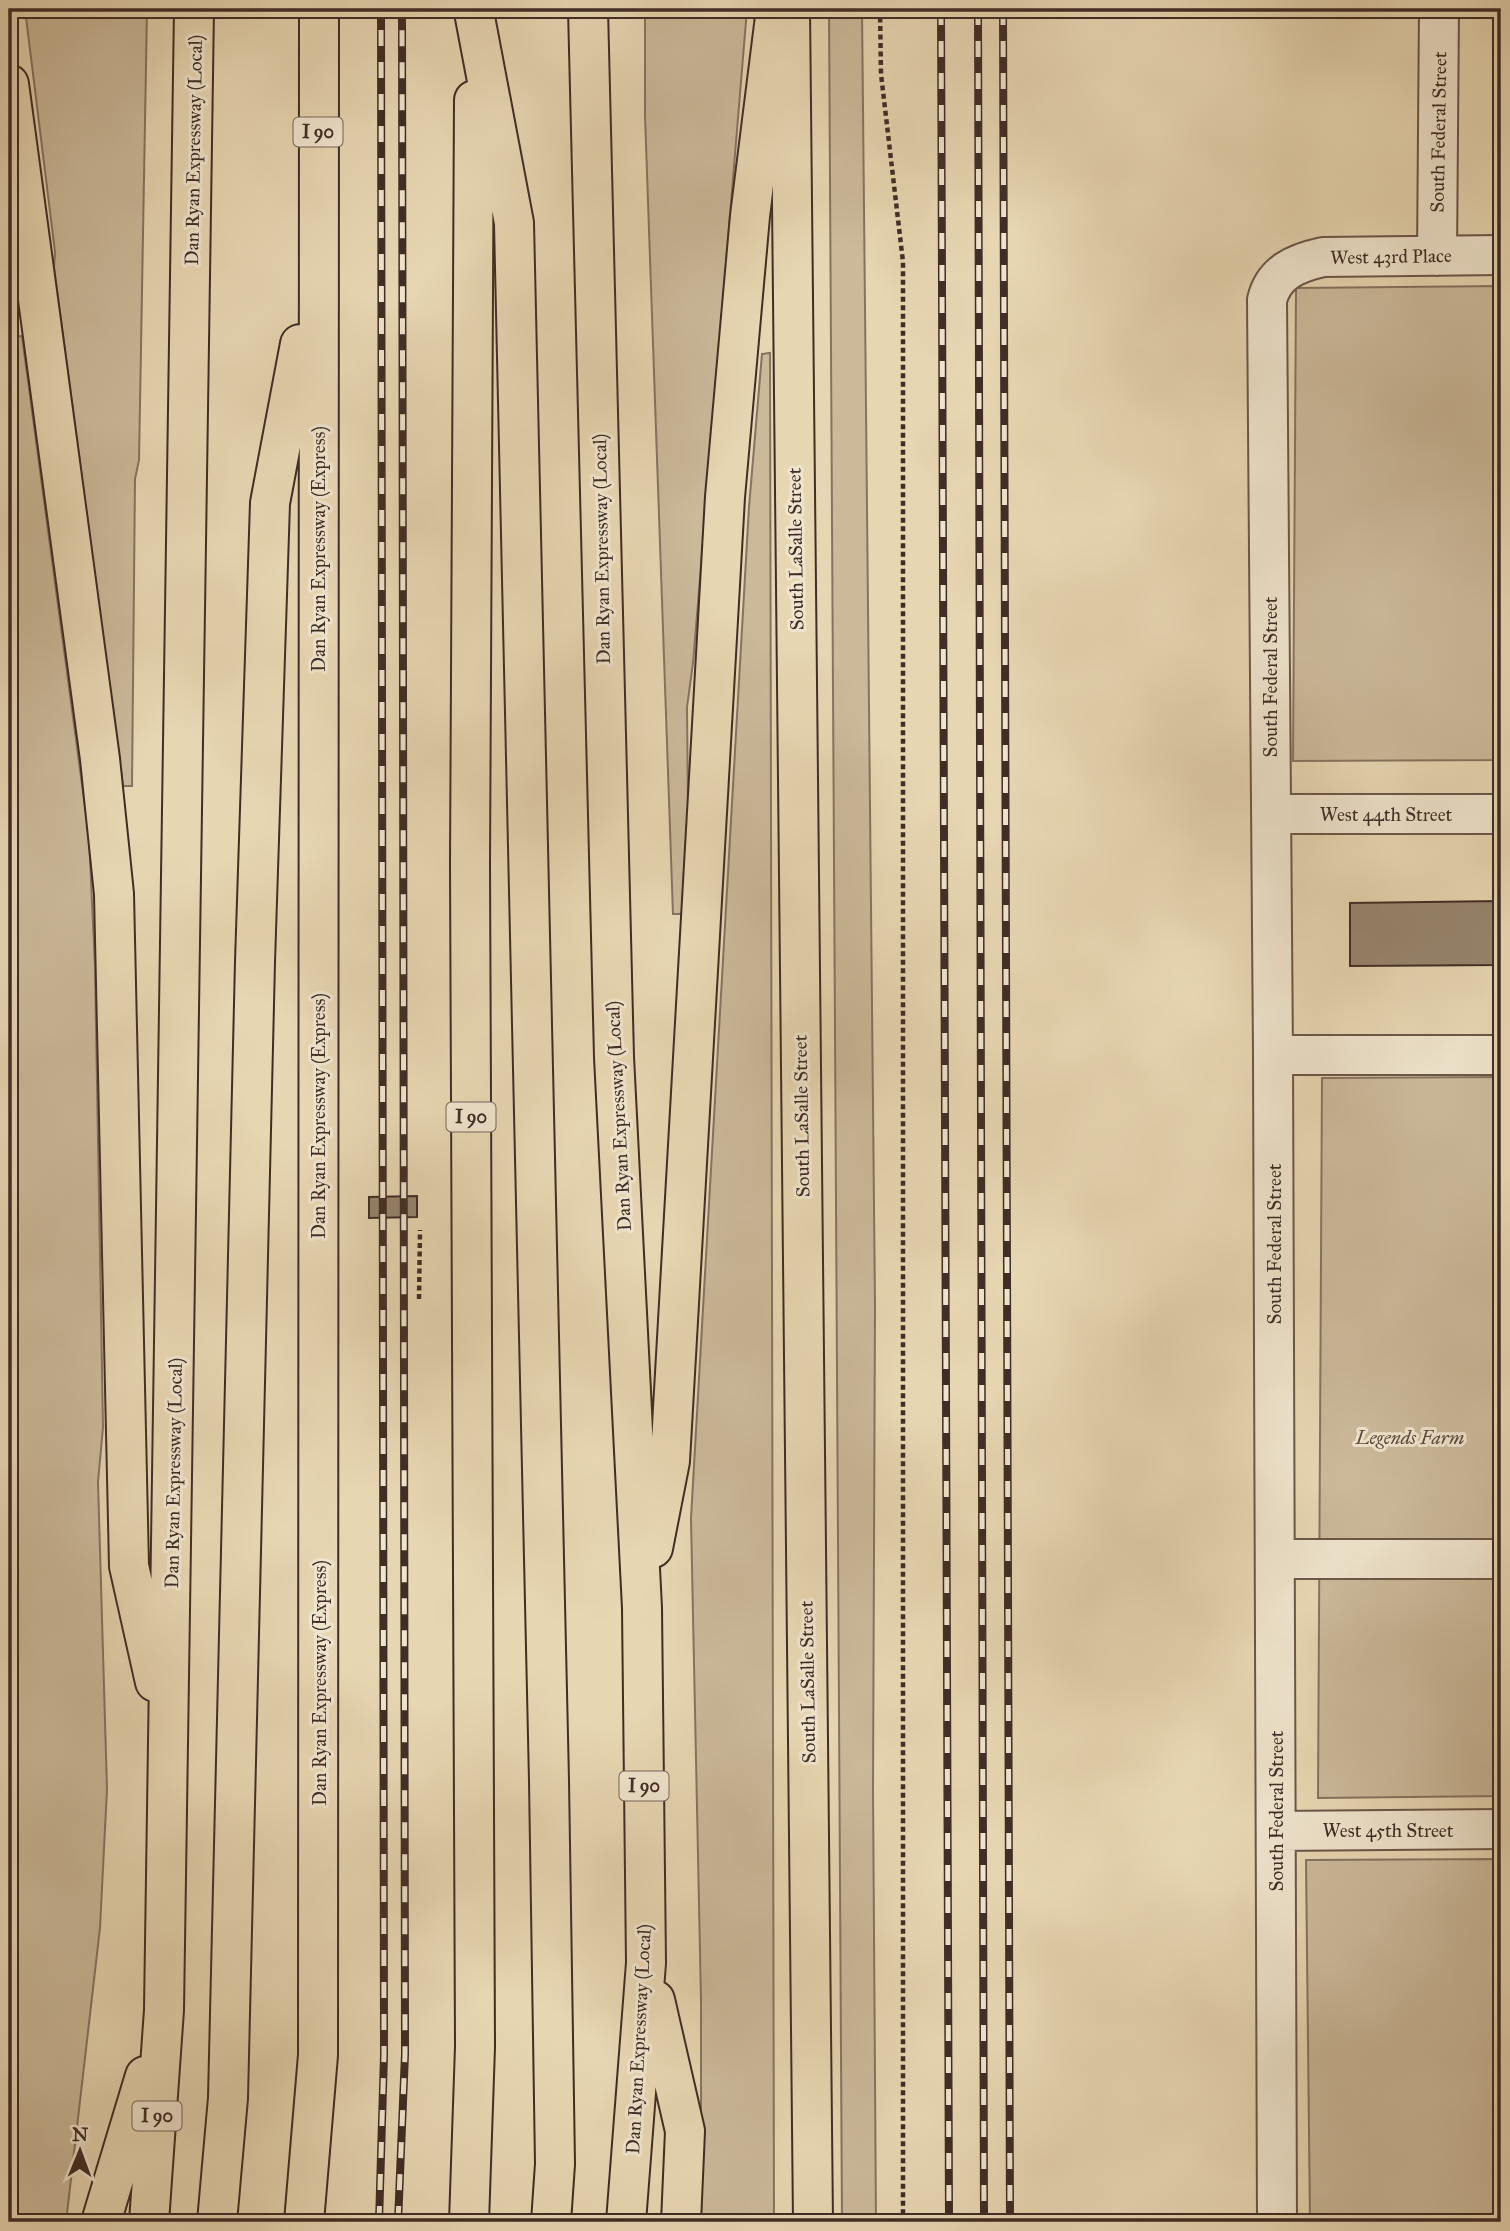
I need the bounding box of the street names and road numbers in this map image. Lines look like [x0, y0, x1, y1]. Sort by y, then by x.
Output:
street label: Dan Ryan Expressway (Local) [180, 34, 208, 266]
street label: South Federal Street [1426, 51, 1451, 213]
road number: I 90 [294, 118, 342, 146]
street label: West 43rd Place [1330, 244, 1452, 269]
street label: Dan Ryan Expressway (Express) [307, 426, 331, 672]
street label: Dan Ryan Expressway (Local) [588, 433, 616, 665]
street label: South LaSalle Street [783, 467, 808, 630]
street label: South Federal Street [1259, 596, 1282, 758]
street label: West 44th Street [1320, 803, 1453, 826]
street label: Dan Ryan Expressway (Express) [307, 993, 331, 1239]
street label: Dan Ryan Expressway (Local) [601, 1000, 637, 1232]
street label: South LaSalle Street [789, 1034, 814, 1197]
road number: I 90 [447, 1102, 496, 1132]
street label: South Federal Street [1263, 1163, 1286, 1325]
street label: Dan Ryan Expressway (Local) [160, 1357, 188, 1589]
street label: Dan Ryan Expressway (Express) [308, 1560, 332, 1806]
street label: South LaSalle Street [795, 1600, 820, 1763]
street label: South Federal Street [1265, 1730, 1288, 1892]
road number: I 90 [620, 1772, 668, 1800]
street label: West 45th Street [1323, 1819, 1454, 1842]
street label: Dan Ryan Expressway (Local) [621, 1923, 657, 2155]
road number: I 90 [132, 2102, 182, 2130]

